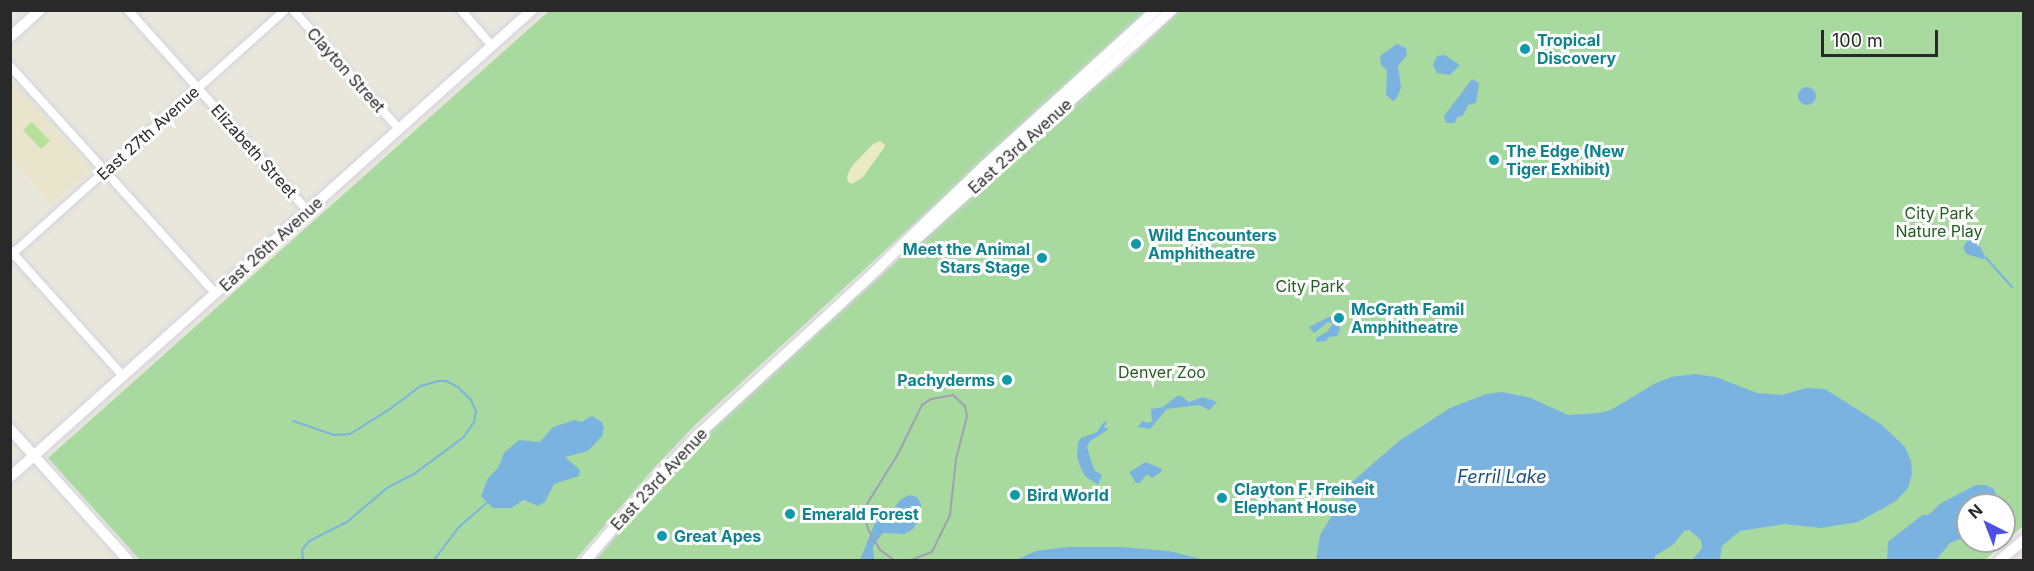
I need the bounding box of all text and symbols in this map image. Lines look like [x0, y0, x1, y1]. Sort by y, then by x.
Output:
scale bar [1824, 18, 1941, 56]
street label: Clayton Street [303, 24, 389, 116]
place label: Tropical Discovery [1537, 30, 1616, 68]
text: 100 m [1832, 30, 1883, 51]
marker: Tropical Discovery [1518, 42, 1532, 56]
street label: East 27th Avenue [93, 82, 203, 184]
street label: East 23rd Avenue [964, 94, 1076, 198]
street label: Elizabeth Street [207, 100, 301, 202]
place label: The Edge (New Tiger Exhibit) [1506, 141, 1624, 179]
marker: The Edge (New Tiger Exhibit) [1487, 153, 1501, 167]
street label: East 26th Avenue [216, 193, 326, 295]
park label: City Park Nature Play [1895, 203, 1983, 241]
place label: Wild Encounters Amphitheatre [1148, 225, 1277, 263]
marker: Wild Encounters Amphitheatre [1129, 237, 1143, 251]
place label: Meet the Animal Stars Stage [903, 239, 1030, 277]
marker: Meet the Animal Stars Stage [1035, 251, 1049, 265]
park label: City Park [1276, 276, 1344, 296]
place label: McGrath Famil Amphitheatre [1351, 299, 1464, 337]
marker: McGrath Famil Amphitheatre [1332, 311, 1346, 325]
park label: Denver Zoo [1118, 362, 1206, 382]
place label: Pachyderms [897, 370, 995, 390]
marker: Pachyderms [1000, 373, 1014, 387]
street label: East 23rd Avenue [607, 424, 711, 534]
water label: Ferril Lake [1457, 466, 1547, 488]
place label: Clayton F. Freiheit Elephant House [1234, 479, 1375, 517]
place label: Bird World [1027, 485, 1109, 505]
marker: Bird World [1008, 488, 1022, 502]
marker: Clayton F. Freiheit Elephant House [1215, 491, 1229, 505]
north arrow [1956, 493, 2016, 553]
text: N [1964, 500, 1987, 523]
place label: Emerald Forest [802, 504, 919, 524]
marker: Emerald Forest [783, 507, 797, 521]
place label: Great Apes [674, 526, 761, 546]
marker: Great Apes [655, 529, 669, 543]

